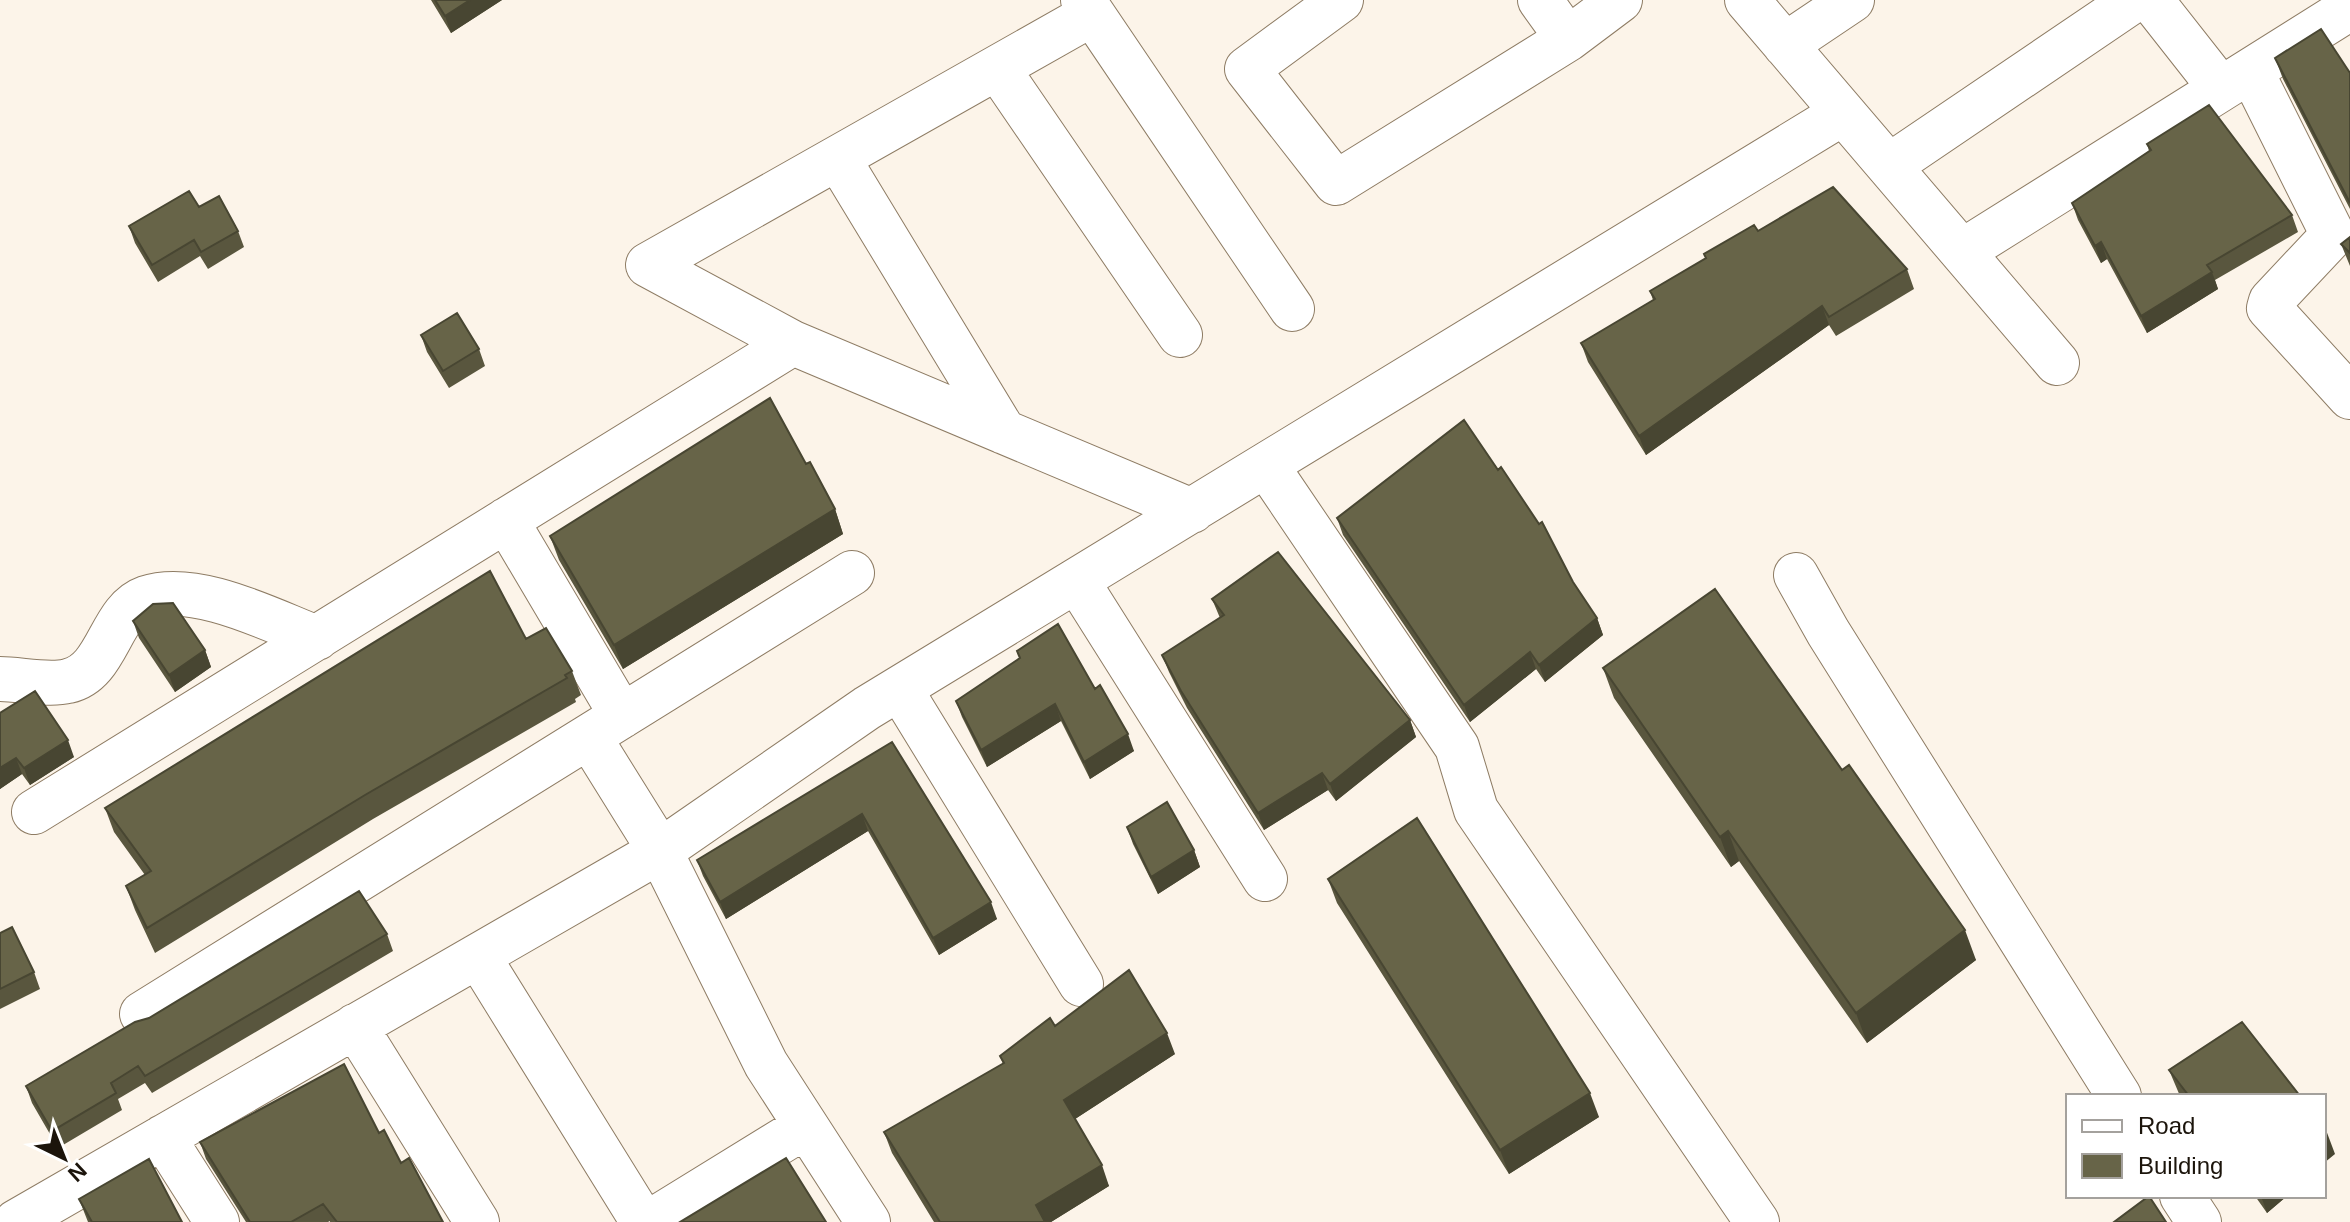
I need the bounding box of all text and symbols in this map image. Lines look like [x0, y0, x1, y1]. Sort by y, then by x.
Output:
legend [2066, 1094, 2326, 1198]
text: Road [2138, 1112, 2195, 1139]
north arrow [24, 1118, 104, 1198]
text: Building [2138, 1152, 2223, 1179]
text: N [63, 1158, 92, 1187]

